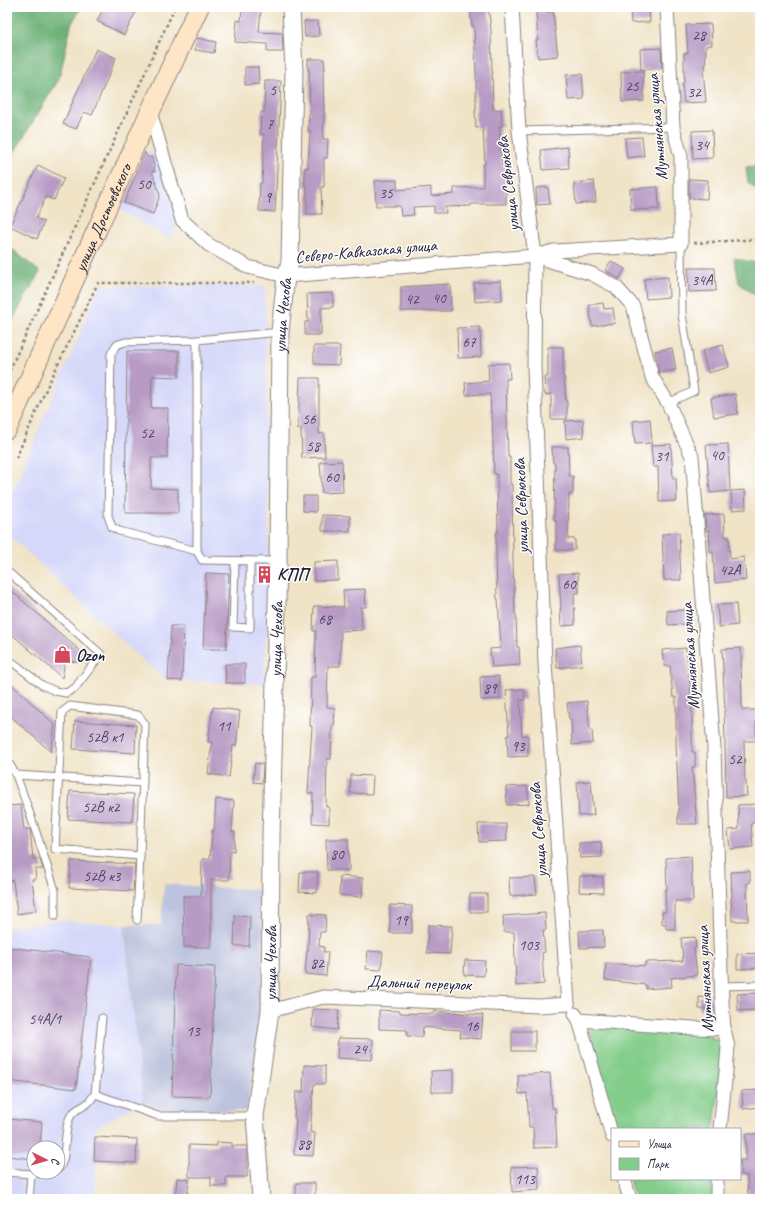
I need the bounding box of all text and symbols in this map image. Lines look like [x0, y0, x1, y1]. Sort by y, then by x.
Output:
house number: 28 [692, 26, 707, 45]
street label: Мутнянская улица [642, 71, 672, 181]
house number: 25 [625, 77, 640, 96]
house number: 5 [270, 81, 278, 100]
house number: 32 [687, 83, 702, 102]
house number: 7 [267, 115, 275, 134]
street label: улица Севрюкова [492, 134, 524, 234]
house number: 34 [695, 136, 710, 155]
street label: улица Достоевского [69, 159, 137, 276]
house number: 50 [137, 175, 152, 194]
house number: 35 [379, 184, 394, 203]
house number: 9 [265, 188, 273, 207]
street label: Северо-Кавказская улица [294, 234, 439, 268]
house number: 34А [691, 271, 714, 290]
street label: улица Чехова [269, 275, 296, 354]
house number: 40 [432, 289, 447, 308]
house number: 42 [405, 290, 420, 309]
house number: 67 [462, 333, 477, 352]
house number: 56 [302, 410, 317, 429]
house number: 52 [140, 424, 155, 443]
house number: 58 [306, 437, 321, 456]
house number: 40 [710, 446, 725, 465]
house number: 31 [655, 447, 670, 466]
street label: улица Севрюкова [509, 456, 533, 555]
house number: 60 [325, 468, 340, 487]
house number: 42А [719, 561, 742, 580]
building icon: КПП [254, 564, 274, 584]
place label: КПП [277, 564, 311, 585]
house number: 60 [562, 575, 577, 594]
street label: улица Чехова [265, 599, 288, 678]
street label: Мутнянская улица [676, 600, 704, 710]
house number: 68 [318, 610, 333, 629]
shop icon: Ozon [53, 645, 73, 665]
place label: Ozon [76, 645, 106, 666]
house number: 89 [483, 679, 498, 698]
house number: 11 [217, 717, 232, 736]
house number: 52В к1 [86, 728, 125, 747]
house number: 93 [511, 737, 526, 756]
house number: 52 [728, 750, 743, 769]
street label: улица Севрюкова [524, 780, 552, 879]
house number: 52В к2 [82, 798, 121, 817]
house number: 80 [330, 845, 345, 864]
house number: 52В к3 [83, 867, 122, 886]
house number: 19 [394, 911, 409, 930]
street label: Мутнянская улица [692, 923, 718, 1033]
street label: улица Чехова [260, 924, 281, 1002]
house number: 103 [519, 936, 540, 955]
house number: 82 [310, 954, 325, 973]
street label: Дальний переулок [367, 971, 473, 995]
house number: 54А/1 [29, 1010, 63, 1029]
house number: 16 [465, 1017, 480, 1036]
house number: 13 [186, 1022, 201, 1041]
house number: 24 [353, 1040, 368, 1059]
legend [611, 1128, 741, 1180]
house number: 88 [297, 1135, 312, 1154]
text: Улица [647, 1136, 672, 1152]
north arrow [26, 1140, 66, 1180]
text: Парк [647, 1156, 670, 1172]
text: С [49, 1158, 63, 1166]
house number: 113 [515, 1170, 536, 1189]

